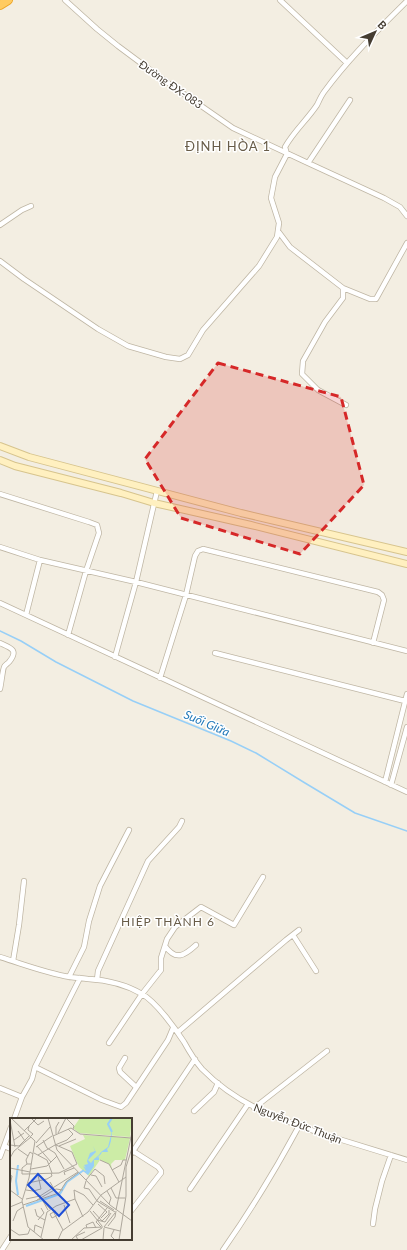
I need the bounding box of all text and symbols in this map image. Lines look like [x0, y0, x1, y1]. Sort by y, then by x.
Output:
north arrow [355, 12, 395, 52]
text: B [375, 18, 390, 32]
street label: Đường ĐX-083 [137, 57, 205, 111]
district label: ĐỊNH HÒA 1 [185, 138, 271, 154]
water label: Suối Giữa [182, 707, 232, 739]
district label: HIỆP THÀNH 6 [121, 914, 215, 929]
street label: Nguyễn Đức Thuận [252, 1100, 344, 1146]
inset map [10, 1118, 132, 1240]

